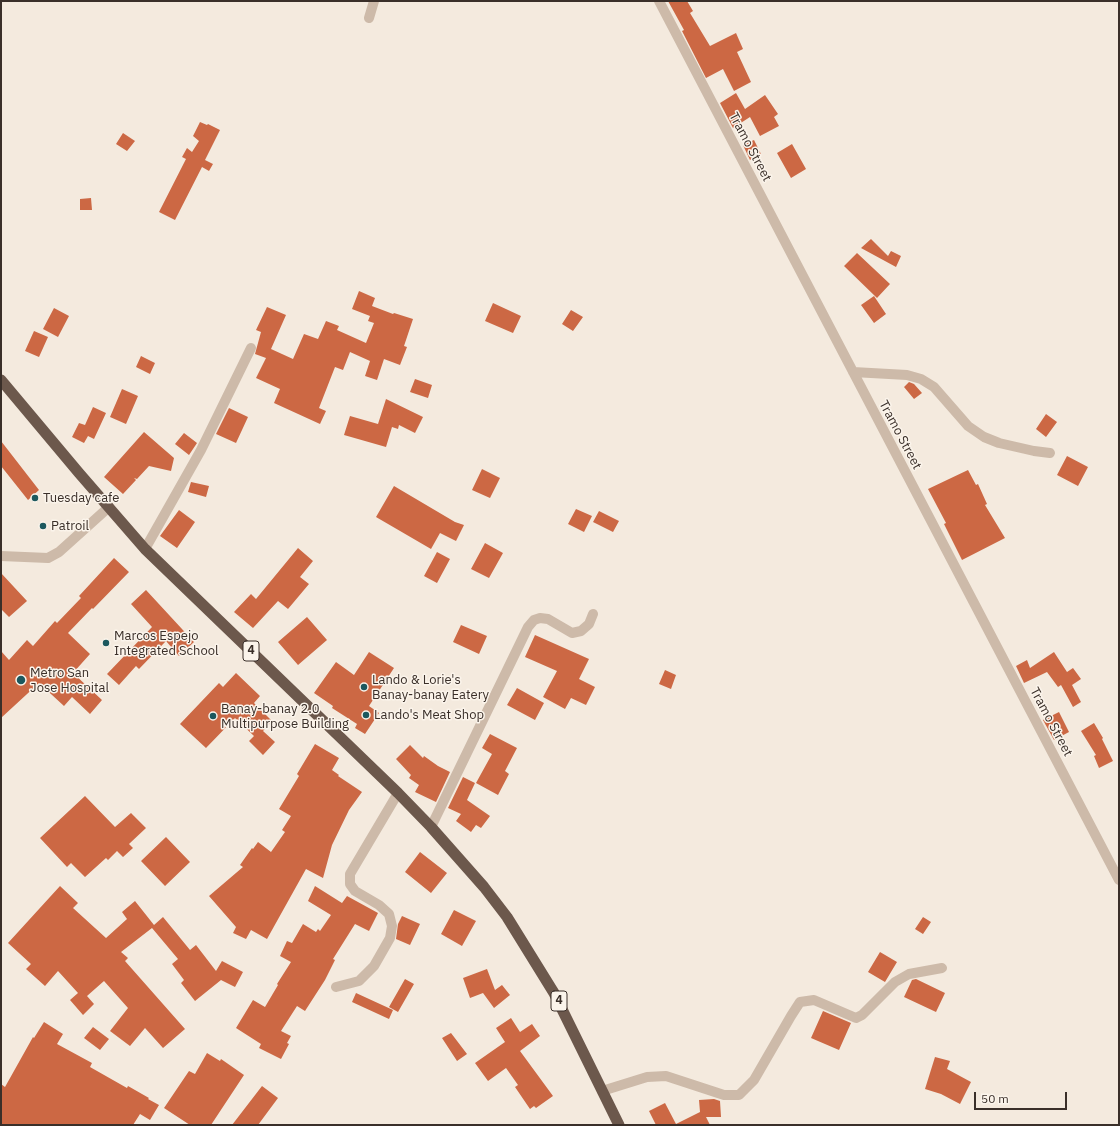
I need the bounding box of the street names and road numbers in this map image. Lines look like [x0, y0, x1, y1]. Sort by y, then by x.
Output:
street label: Tramo Street [725, 110, 775, 184]
street label: Tramo Street [875, 398, 925, 472]
road number: 4 [243, 641, 259, 661]
street label: Tramo Street [1026, 685, 1076, 759]
road number: 4 [551, 991, 567, 1011]

